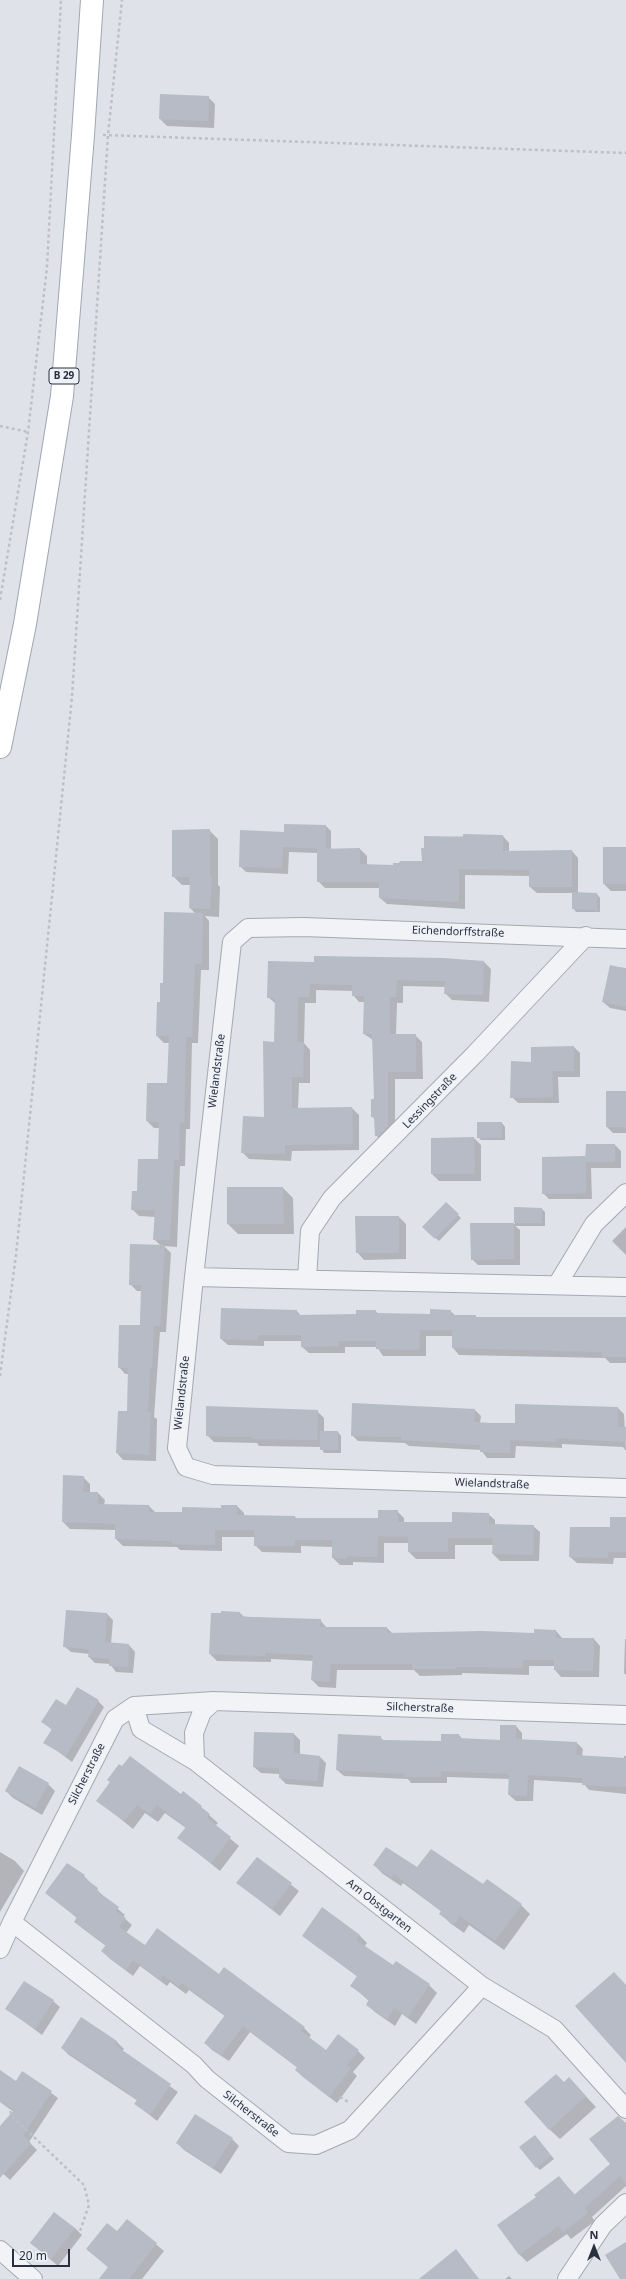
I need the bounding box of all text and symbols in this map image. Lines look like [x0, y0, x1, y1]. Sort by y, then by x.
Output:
road number: B 29 [49, 368, 79, 384]
street label: Eichendorffstraße [412, 924, 504, 940]
street label: Wielandstraße [206, 1033, 228, 1109]
street label: Lessingstraße [400, 1071, 460, 1131]
street label: Wielandstraße [172, 1355, 192, 1431]
street label: Wielandstraße [454, 1476, 530, 1492]
street label: Silcherstraße [386, 1700, 454, 1716]
street label: Silcherstraße [66, 1741, 108, 1807]
street label: Am Obstgarten [344, 1876, 414, 1936]
street label: Silcherstraße [220, 2088, 282, 2140]
north arrow [574, 2227, 614, 2267]
text: N [590, 2227, 598, 2242]
scale bar [14, 2241, 72, 2267]
text: 20 m [19, 2247, 47, 2264]

